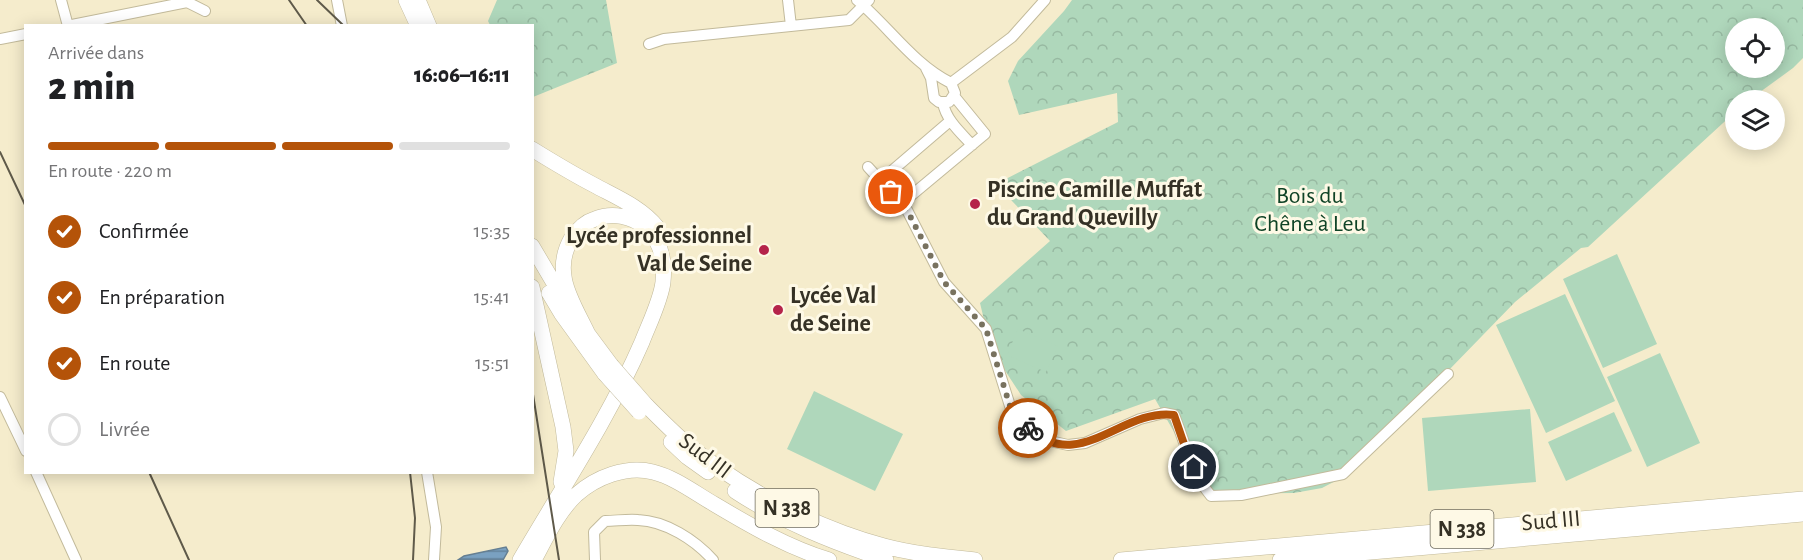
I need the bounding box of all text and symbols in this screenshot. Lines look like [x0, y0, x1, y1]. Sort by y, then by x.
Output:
map controls [1725, 18, 1785, 150]
button: locate [1725, 18, 1785, 78]
text: Arrivée dans [48, 43, 144, 63]
text: 16:06–16:11 [414, 64, 510, 86]
text: 2 min [48, 68, 135, 107]
button: layers [1725, 90, 1785, 150]
text: En route · 220 m [48, 161, 172, 181]
pin [865, 166, 916, 217]
icon: bag [874, 175, 907, 208]
place label: Piscine Camille Muffat du Grand Quevilly [987, 178, 1202, 230]
park label: Bois du Chêne à Leu [1254, 184, 1366, 236]
marker: Piscine Camille Muffat du Grand Quevilly [968, 197, 982, 211]
icon: check [48, 215, 81, 248]
text: Confirmée [99, 220, 189, 242]
text: 15:35 [474, 221, 510, 241]
place label: Lycée professionnel Val de Seine [566, 224, 752, 276]
marker: Lycée professionnel Val de Seine [757, 243, 771, 257]
icon: check [48, 281, 81, 314]
place label: Lycée Val de Seine [790, 284, 876, 336]
text: En préparation [99, 286, 225, 308]
text: 15:41 [474, 287, 510, 307]
marker: Lycée Val de Seine [771, 303, 785, 317]
icon: check [48, 347, 81, 380]
text: En route [99, 352, 170, 374]
text: 15:51 [475, 353, 510, 373]
courier [998, 398, 1058, 458]
icon: bike [1012, 412, 1045, 445]
text: Livrée [99, 418, 150, 440]
street label: Sud III [674, 429, 736, 483]
pin [1168, 441, 1219, 492]
icon: home [1177, 450, 1210, 483]
road number: N 338 [756, 489, 818, 527]
street label: Sud III [1520, 506, 1582, 536]
road number: N 338 [1430, 510, 1494, 548]

